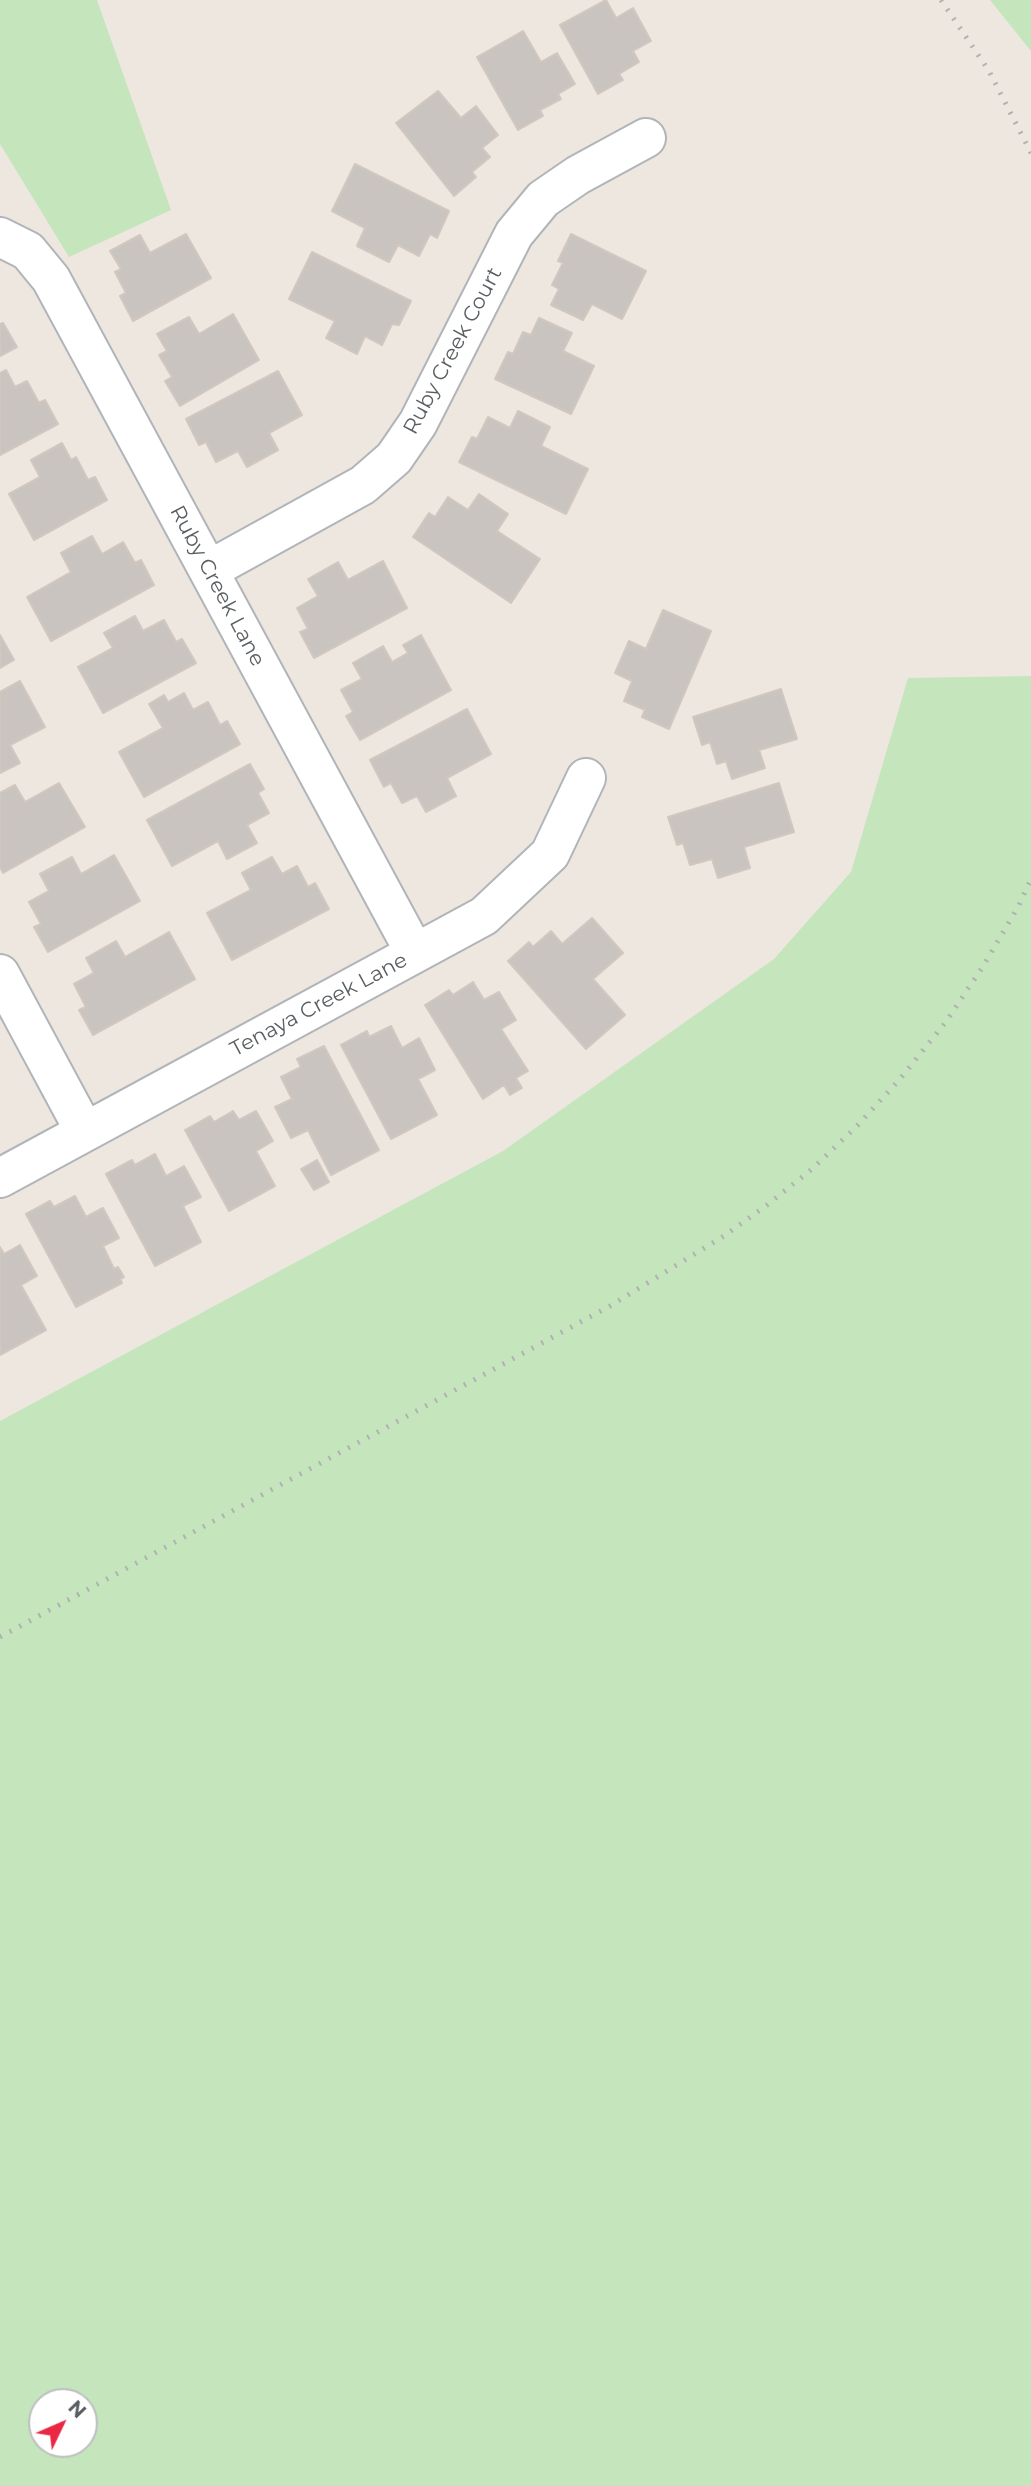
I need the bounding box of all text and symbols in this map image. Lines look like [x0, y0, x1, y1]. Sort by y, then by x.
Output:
street label: Ruby Creek Court [398, 263, 508, 439]
street label: Ruby Creek Lane [164, 501, 270, 671]
street label: Tenaya Creek Lane [226, 948, 412, 1062]
north arrow [28, 2388, 98, 2458]
text: N [63, 2396, 91, 2423]

